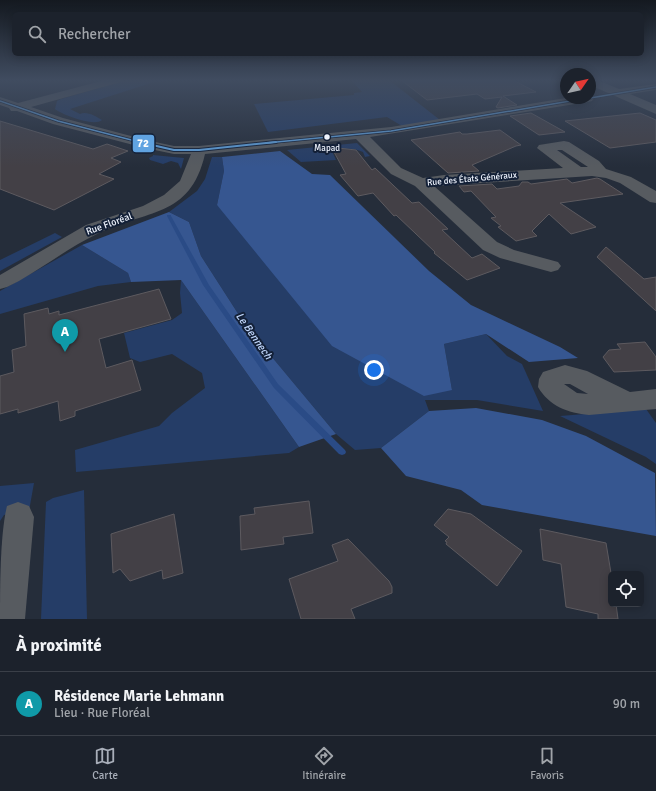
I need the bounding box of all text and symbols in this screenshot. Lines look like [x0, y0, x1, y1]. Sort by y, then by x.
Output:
search box [12, 12, 644, 56]
icon: search [26, 23, 48, 45]
text: Rechercher [58, 25, 131, 43]
north arrow [560, 68, 596, 104]
marker: Mapad [322, 132, 332, 142]
line badge: 72 [132, 134, 155, 153]
text: 72 [137, 137, 149, 150]
place label: Mapad [314, 143, 340, 154]
street label: Rue des États Généraux [426, 168, 518, 188]
street label: Rue Floréal [84, 210, 134, 238]
water label: Le Bennech [233, 310, 275, 363]
pin: A [52, 319, 78, 352]
your location [364, 360, 384, 380]
map controls [608, 571, 644, 607]
button: locate [608, 571, 644, 607]
text: À proximité [16, 635, 102, 656]
text: Résidence Marie Lehmann [54, 687, 224, 705]
text: A [25, 696, 33, 712]
text: 90 m [613, 696, 640, 712]
text: Lieu · Rue Floréal [54, 705, 150, 721]
tab: Carte [92, 745, 118, 782]
tab: Itinéraire [302, 745, 346, 782]
tab: Favoris [530, 745, 564, 782]

